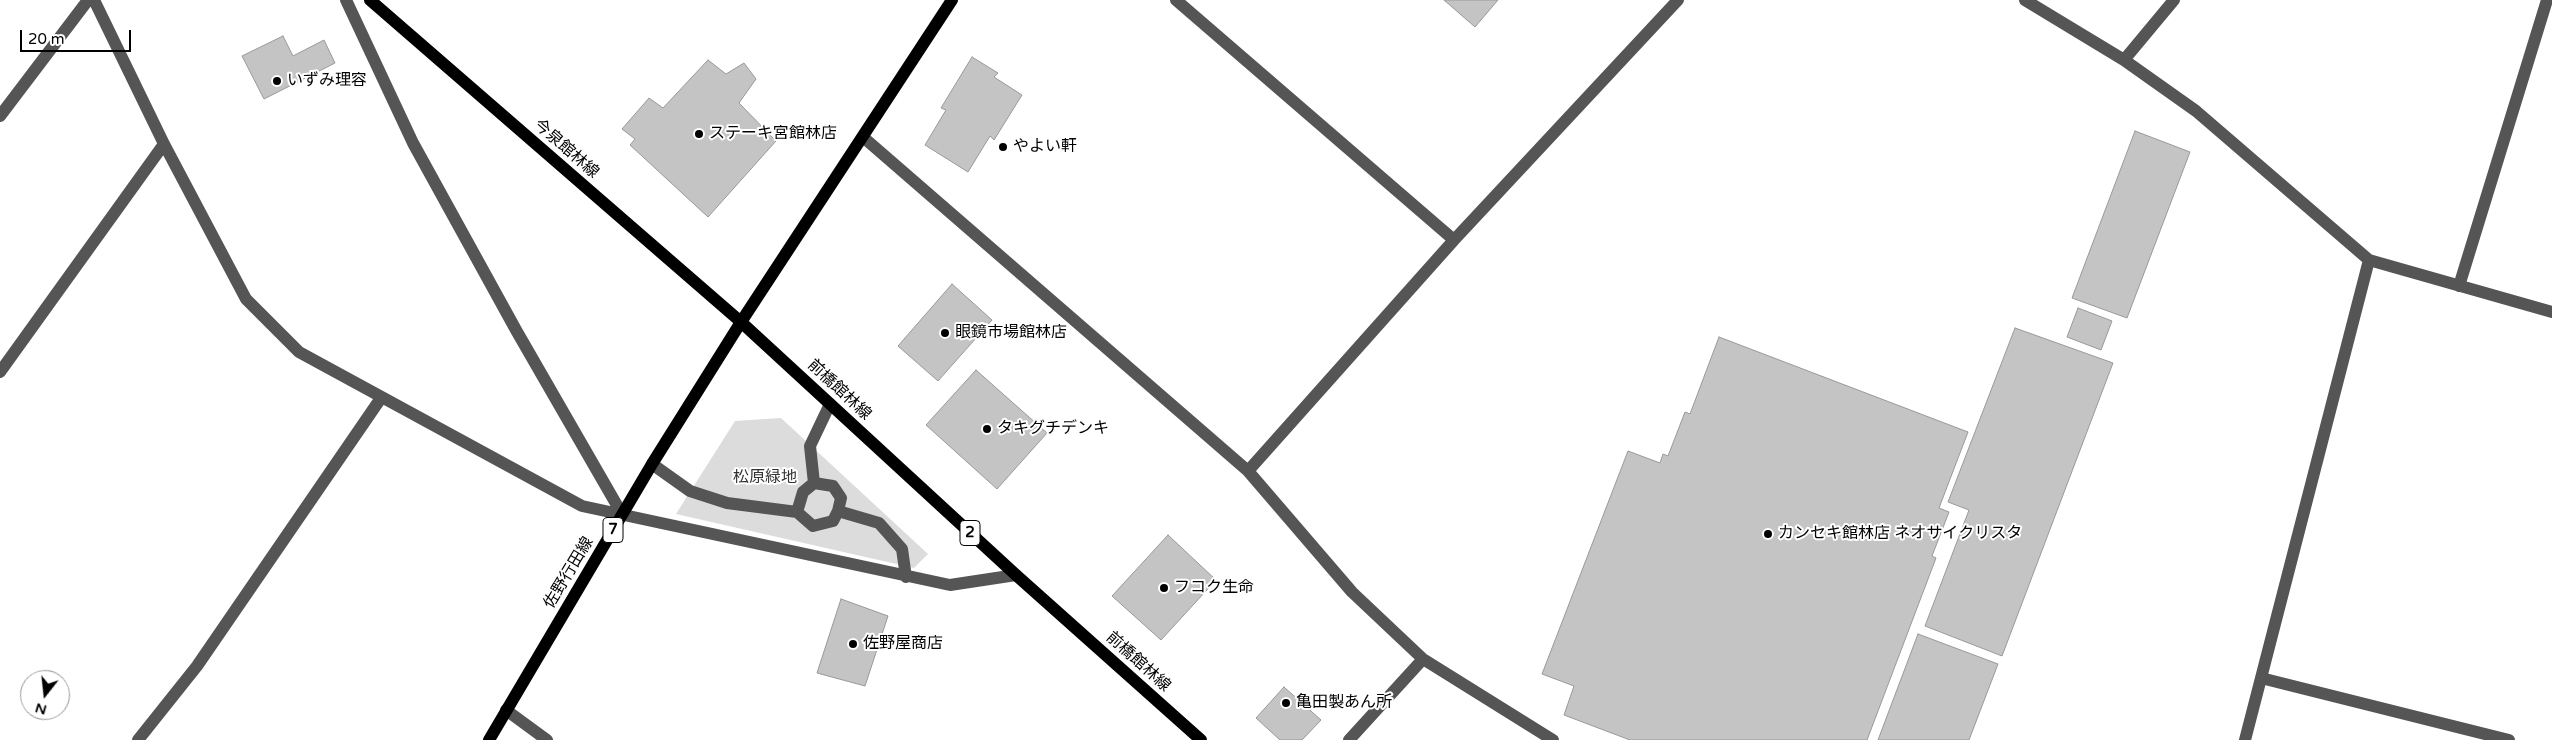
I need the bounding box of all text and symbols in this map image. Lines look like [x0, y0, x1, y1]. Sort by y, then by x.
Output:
scale bar [22, 20, 134, 52]
text: 20 m [28, 30, 65, 48]
place label: いずみ理容 [287, 71, 367, 91]
marker: いずみ理容 [271, 75, 283, 87]
street label: 今泉館林線 [530, 116, 602, 182]
place label: ステーキ宮館林店 [709, 124, 837, 144]
marker: ステーキ宮館林店 [693, 128, 705, 140]
place label: やよい軒 [1013, 137, 1077, 157]
marker: やよい軒 [997, 141, 1009, 153]
place label: 眼鏡市場館林店 [955, 323, 1067, 343]
marker: 眼鏡市場館林店 [939, 327, 951, 339]
street label: 前橋館林線 [803, 356, 875, 424]
place label: タキグチデンキ [997, 419, 1109, 439]
marker: タキグチデンキ [981, 423, 993, 435]
park label: 松原緑地 [733, 468, 797, 488]
road number: 7 [603, 518, 623, 542]
road number: 2 [960, 520, 980, 546]
place label: カンセキ館林店 ネオサイクリスタ [1778, 524, 2022, 544]
marker: カンセキ館林店 ネオサイクリスタ [1762, 528, 1774, 540]
street label: 佐野行田線 [540, 534, 598, 612]
place label: フコク生命 [1174, 578, 1254, 598]
marker: フコク生命 [1158, 582, 1170, 594]
street label: 前橋館林線 [1102, 628, 1174, 696]
place label: 佐野屋商店 [863, 634, 943, 654]
marker: 佐野屋商店 [847, 638, 859, 650]
north arrow [20, 670, 70, 720]
place label: 亀田製あん所 [1296, 693, 1392, 713]
marker: 亀田製あん所 [1280, 697, 1292, 709]
text: N [33, 699, 49, 719]

